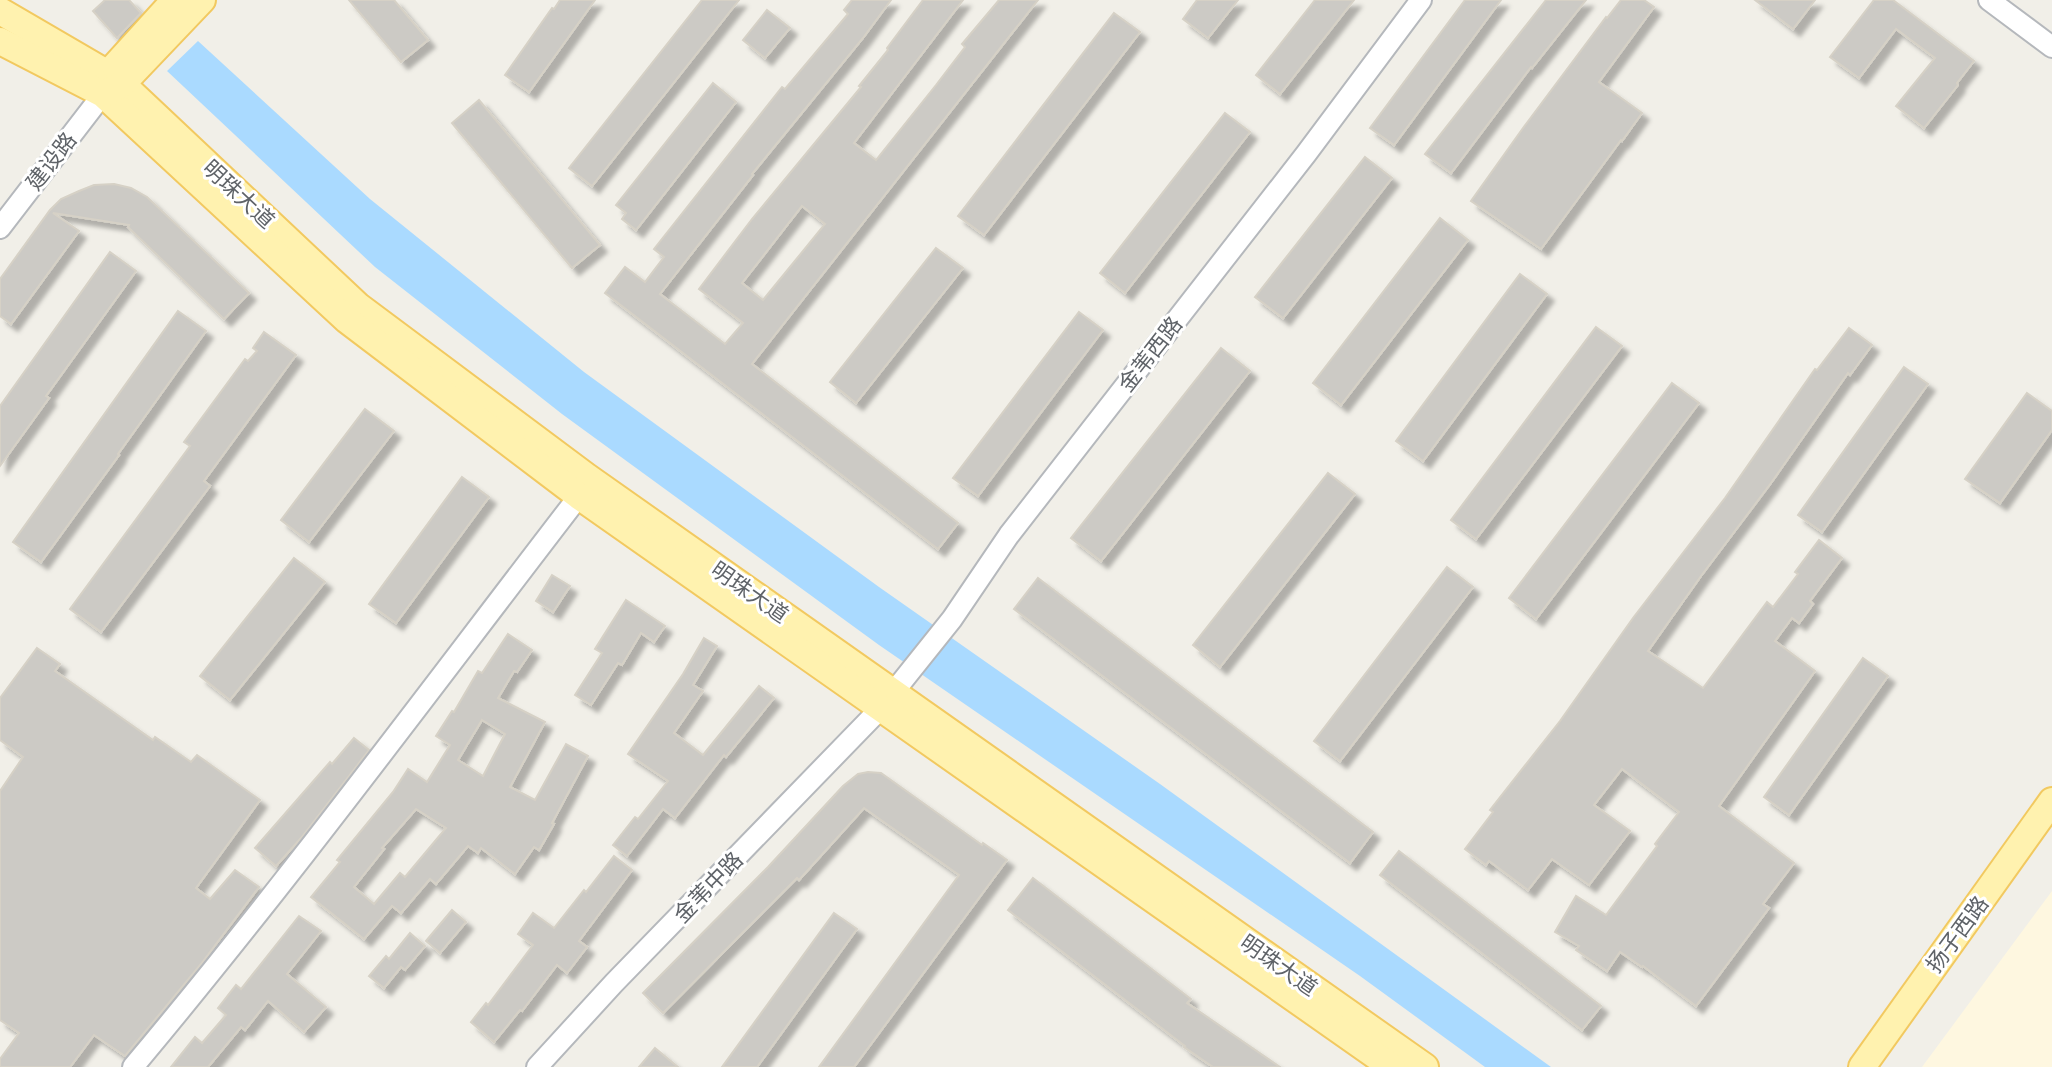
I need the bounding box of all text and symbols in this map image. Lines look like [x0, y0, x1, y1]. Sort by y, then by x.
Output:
street label: 建设路 [20, 127, 82, 195]
street label: 明珠大道 [198, 154, 280, 234]
street label: 金苇西路 [1113, 311, 1187, 397]
street label: 明珠大道 [706, 556, 794, 628]
street label: 金苇中路 [668, 846, 748, 928]
street label: 扬子西路 [1921, 891, 1993, 977]
street label: 明珠大道 [1235, 929, 1323, 1001]

